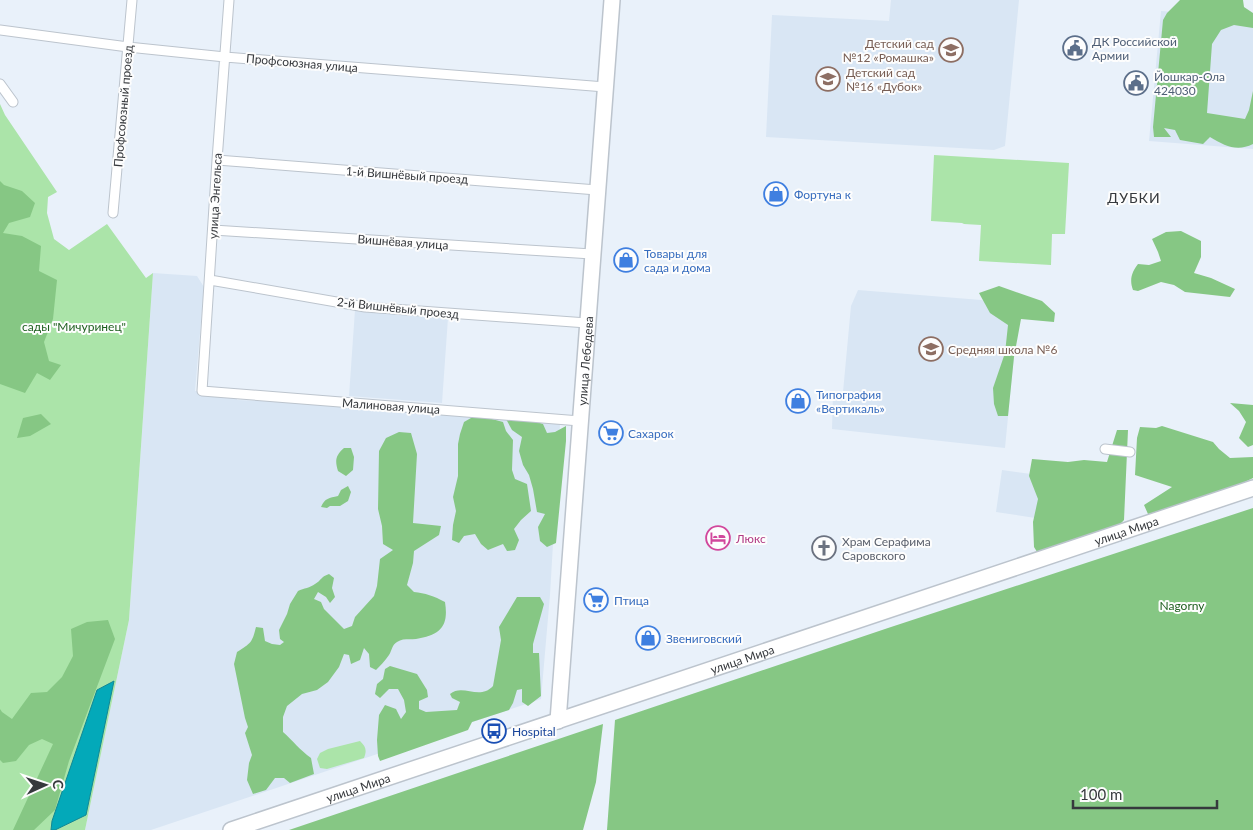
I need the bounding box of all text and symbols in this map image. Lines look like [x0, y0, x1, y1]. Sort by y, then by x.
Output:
place label: ДК Российской Армии [1092, 34, 1177, 63]
public building icon: ДК Российской Армии [1062, 35, 1088, 61]
place label: Детский сад №12 «Ромашка» [843, 36, 935, 65]
school or university icon: Детский сад №12 «Ромашка» [938, 37, 964, 63]
street label: Профсоюзный проезд [110, 44, 136, 168]
street label: Профсоюзная улица [245, 51, 359, 75]
place label: Детский сад №16 «Дубок» [846, 65, 922, 94]
school or university icon: Детский сад №16 «Дубок» [815, 66, 841, 92]
place label: Йошкар-Ола 424030 [1154, 69, 1225, 98]
public building icon: Йошкар-Ола 424030 [1123, 70, 1149, 96]
street label: улица Энгельса [205, 153, 225, 239]
street label: 1-й Вишнёвый проезд [345, 163, 469, 187]
shop icon: Фортуна к [763, 181, 789, 207]
place label: Фортуна к [794, 187, 852, 202]
district label: ДУБКИ [1107, 189, 1161, 206]
street label: Вишнёвая улица [357, 231, 449, 253]
place label: Товары для сада и дома [644, 246, 711, 275]
shop icon: Товары для сада и дома [613, 247, 639, 273]
street label: 2-й Вишнёвый проезд [336, 294, 460, 322]
street label: улица Лебедева [574, 316, 596, 406]
park label: сады "Мичуринец" [22, 319, 126, 334]
school or university icon: Средняя школа №6 [918, 336, 944, 362]
place label: Средняя школа №6 [948, 342, 1057, 357]
place label: Типография «Вертикаль» [816, 387, 885, 416]
shop icon: Типография «Вертикаль» [785, 388, 811, 414]
street label: Малиновая улица [342, 395, 440, 417]
supermarket icon: Сахарок [598, 420, 624, 446]
place label: Сахарок [628, 426, 674, 441]
street label: улица Мира [1092, 513, 1160, 548]
hotel icon: Люкс [705, 525, 731, 551]
place label: Люкс [735, 531, 766, 546]
place label: Храм Серафима Саровского [842, 534, 931, 563]
church icon: Храм Серафима Саровского [811, 535, 837, 561]
supermarket icon: Птица [583, 587, 609, 613]
place label: Птица [614, 593, 649, 608]
park label: Nagorny [1160, 598, 1205, 613]
shop icon: Звениговский [635, 625, 661, 651]
place label: Звениговский [666, 631, 742, 646]
street label: улица Мира [708, 641, 776, 677]
bus stop icon: Hospital [481, 718, 507, 744]
place label: Hospital [512, 724, 556, 739]
north arrow [20, 760, 70, 810]
street label: улица Мира [324, 770, 392, 805]
scale bar [1073, 778, 1217, 810]
text: С [50, 779, 67, 790]
text: 100 m [1080, 785, 1122, 803]

